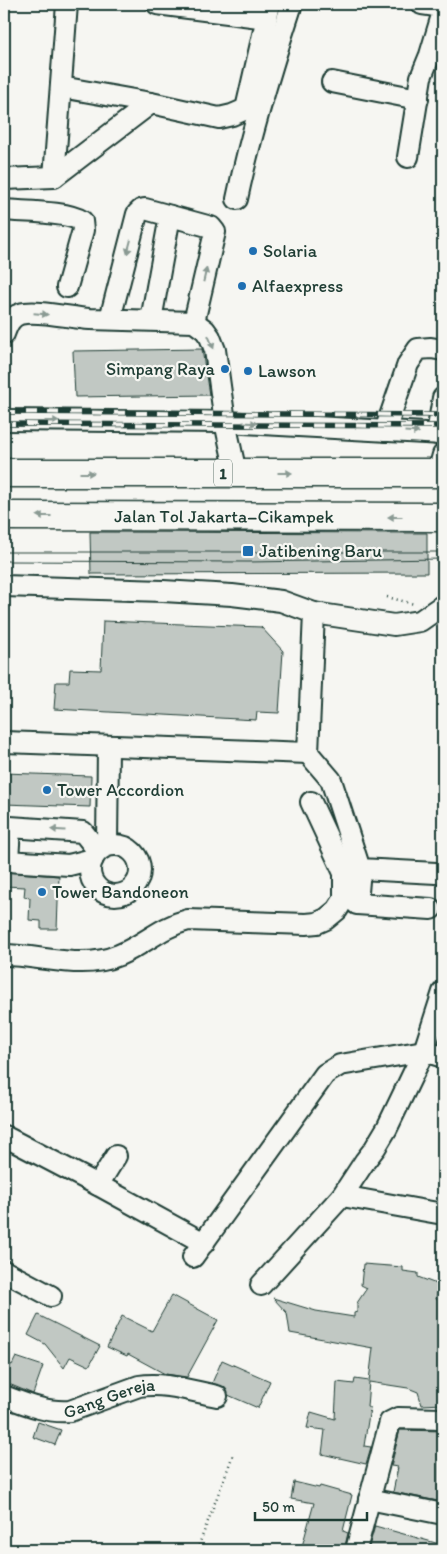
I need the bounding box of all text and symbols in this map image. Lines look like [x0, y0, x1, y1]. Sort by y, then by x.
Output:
one-way arrow [125, 240, 133, 255]
place label: Solaria [263, 240, 318, 262]
marker: Solaria [247, 245, 259, 257]
one-way arrow [201, 267, 209, 282]
place label: Alfaexpress [252, 275, 343, 297]
marker: Alfaexpress [236, 280, 248, 292]
one-way arrow [34, 310, 50, 318]
one-way arrow [208, 335, 216, 349]
place label: Simpang Raya [106, 358, 216, 380]
place label: Lawson [258, 360, 316, 382]
marker: Simpang Raya [219, 363, 231, 375]
marker: Lawson [242, 365, 254, 377]
one-way arrow [45, 417, 61, 425]
one-way arrow [242, 420, 258, 428]
one-way arrow [404, 429, 420, 437]
road number: 1 [214, 459, 232, 486]
one-way arrow [80, 469, 96, 477]
one-way arrow [277, 469, 293, 477]
street label: Jalan Tol Jakarta–Cikampek [114, 505, 335, 528]
one-way arrow [35, 512, 51, 520]
one-way arrow [386, 513, 402, 521]
place label: Jatibening Baru [259, 540, 382, 562]
marker: Jatibening Baru [241, 544, 255, 558]
place label: Tower Accordion [57, 779, 184, 801]
marker: Tower Accordion [41, 784, 53, 796]
one-way arrow [50, 826, 66, 834]
place label: Tower Bandoneon [52, 881, 189, 903]
marker: Tower Bandoneon [36, 886, 48, 898]
street label: Gang Gereja [63, 1374, 156, 1422]
scale bar [255, 1489, 367, 1521]
text: 50 m [262, 1498, 295, 1516]

